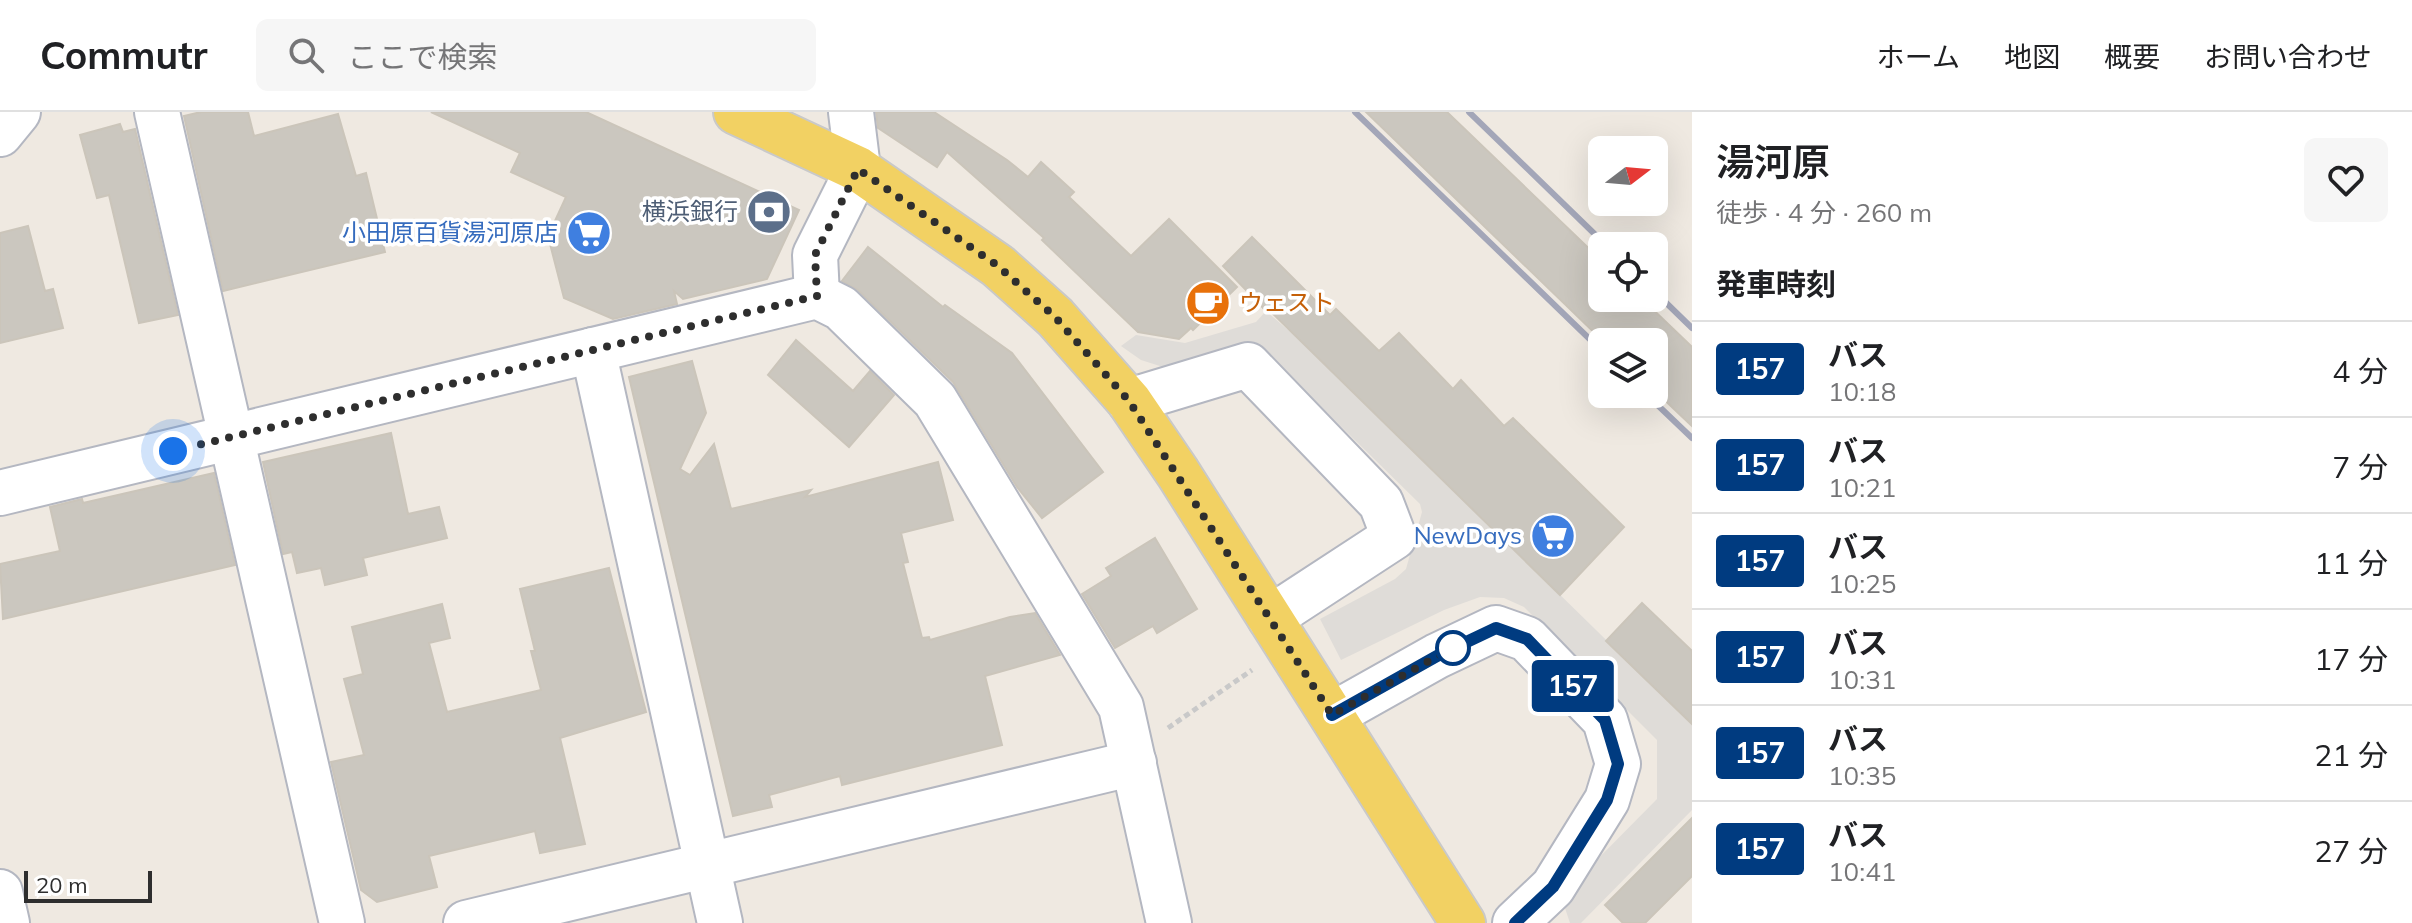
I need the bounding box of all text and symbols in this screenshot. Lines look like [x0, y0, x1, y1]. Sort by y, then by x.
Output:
search box [256, 19, 816, 91]
text: Commutr [40, 31, 208, 79]
icon: search [284, 33, 328, 77]
text: ここで検索 [348, 38, 498, 76]
text: ホーム [1877, 39, 1960, 74]
text: 地図 [2004, 39, 2060, 74]
text: 概要 [2104, 39, 2160, 74]
text: お問い合わせ [2204, 39, 2372, 74]
north arrow [1588, 136, 1668, 216]
map controls [1588, 136, 1668, 408]
text: 湯河原 [1716, 138, 1830, 186]
button: heart [2304, 138, 2388, 222]
bank icon: 横浜銀行 [745, 188, 793, 236]
place label: 横浜銀行 [642, 196, 738, 226]
text: 徒歩 · 4 分 · 260 m [1716, 196, 1932, 229]
supermarket icon: 小田原百貨湯河原店 [565, 209, 613, 257]
place label: 小田原百貨湯河原店 [342, 217, 558, 247]
button: locate [1588, 232, 1668, 312]
text: 発車時刻 [1716, 265, 1836, 303]
cafe icon: ウェスト [1184, 279, 1232, 327]
place label: ウェスト [1239, 287, 1335, 317]
button: layers [1588, 328, 1668, 408]
text: バス [1828, 336, 1888, 374]
text: 157 [1735, 351, 1785, 386]
text: 4 分 [2332, 352, 2388, 390]
text: 10:18 [1828, 375, 1896, 408]
your location [153, 431, 193, 471]
text: バス [1828, 432, 1888, 470]
text: 157 [1735, 447, 1785, 482]
text: 7 分 [2332, 448, 2388, 486]
text: 10:21 [1828, 471, 1896, 504]
supermarket icon: NewDays [1529, 512, 1577, 560]
place label: NewDays [1414, 520, 1522, 550]
text: バス [1828, 528, 1888, 566]
text: 157 [1735, 543, 1785, 578]
text: 11 分 [2314, 544, 2388, 582]
text: 10:25 [1828, 567, 1896, 600]
text: バス [1828, 624, 1888, 662]
unlabelled marker [1436, 631, 1470, 665]
text: 157 [1735, 639, 1785, 674]
text: 17 分 [2314, 640, 2388, 678]
line badge: 157 [1527, 660, 1619, 712]
text: 10:31 [1828, 663, 1896, 696]
text: 157 [1548, 668, 1598, 703]
text: バス [1828, 720, 1888, 758]
text: 157 [1735, 735, 1785, 770]
text: 21 分 [2314, 736, 2388, 774]
text: 10:35 [1828, 759, 1896, 792]
text: バス [1828, 816, 1888, 854]
text: 157 [1735, 831, 1785, 866]
text: 27 分 [2314, 832, 2388, 870]
text: 10:41 [1828, 855, 1896, 888]
scale bar [24, 867, 152, 903]
text: 20 m [36, 871, 87, 899]

